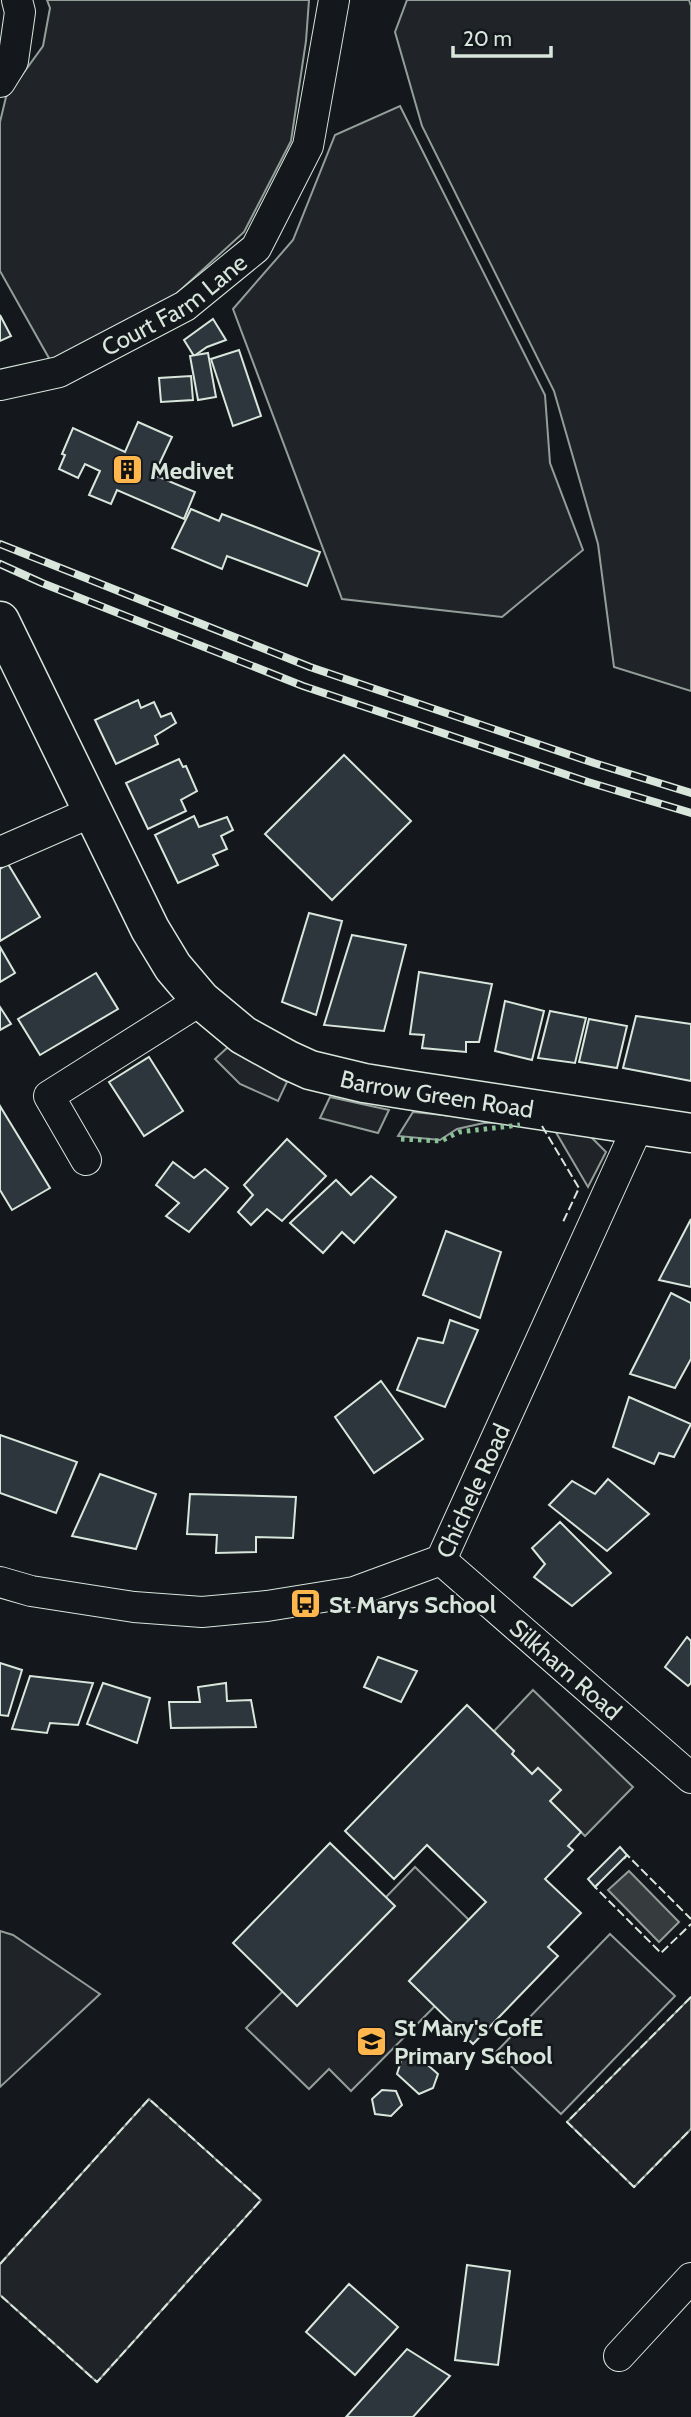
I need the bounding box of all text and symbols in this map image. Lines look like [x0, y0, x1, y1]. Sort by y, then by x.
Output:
scale bar [453, 14, 551, 58]
text: 20 m [463, 26, 512, 51]
street label: Court Farm Lane [96, 247, 252, 362]
building icon: Medivet [110, 453, 144, 487]
place label: Medivet [150, 456, 234, 485]
street label: Barrow Green Road [337, 1063, 536, 1123]
street label: Chichele Road [429, 1419, 516, 1562]
bus stop icon: St Marys School [289, 1587, 323, 1621]
place label: St Marys School [329, 1590, 496, 1619]
street label: Silkham Road [504, 1613, 628, 1726]
place label: St Mary's CofE Primary School [394, 2013, 553, 2070]
school or university icon: St Mary's CofE Primary School [354, 2024, 388, 2058]

